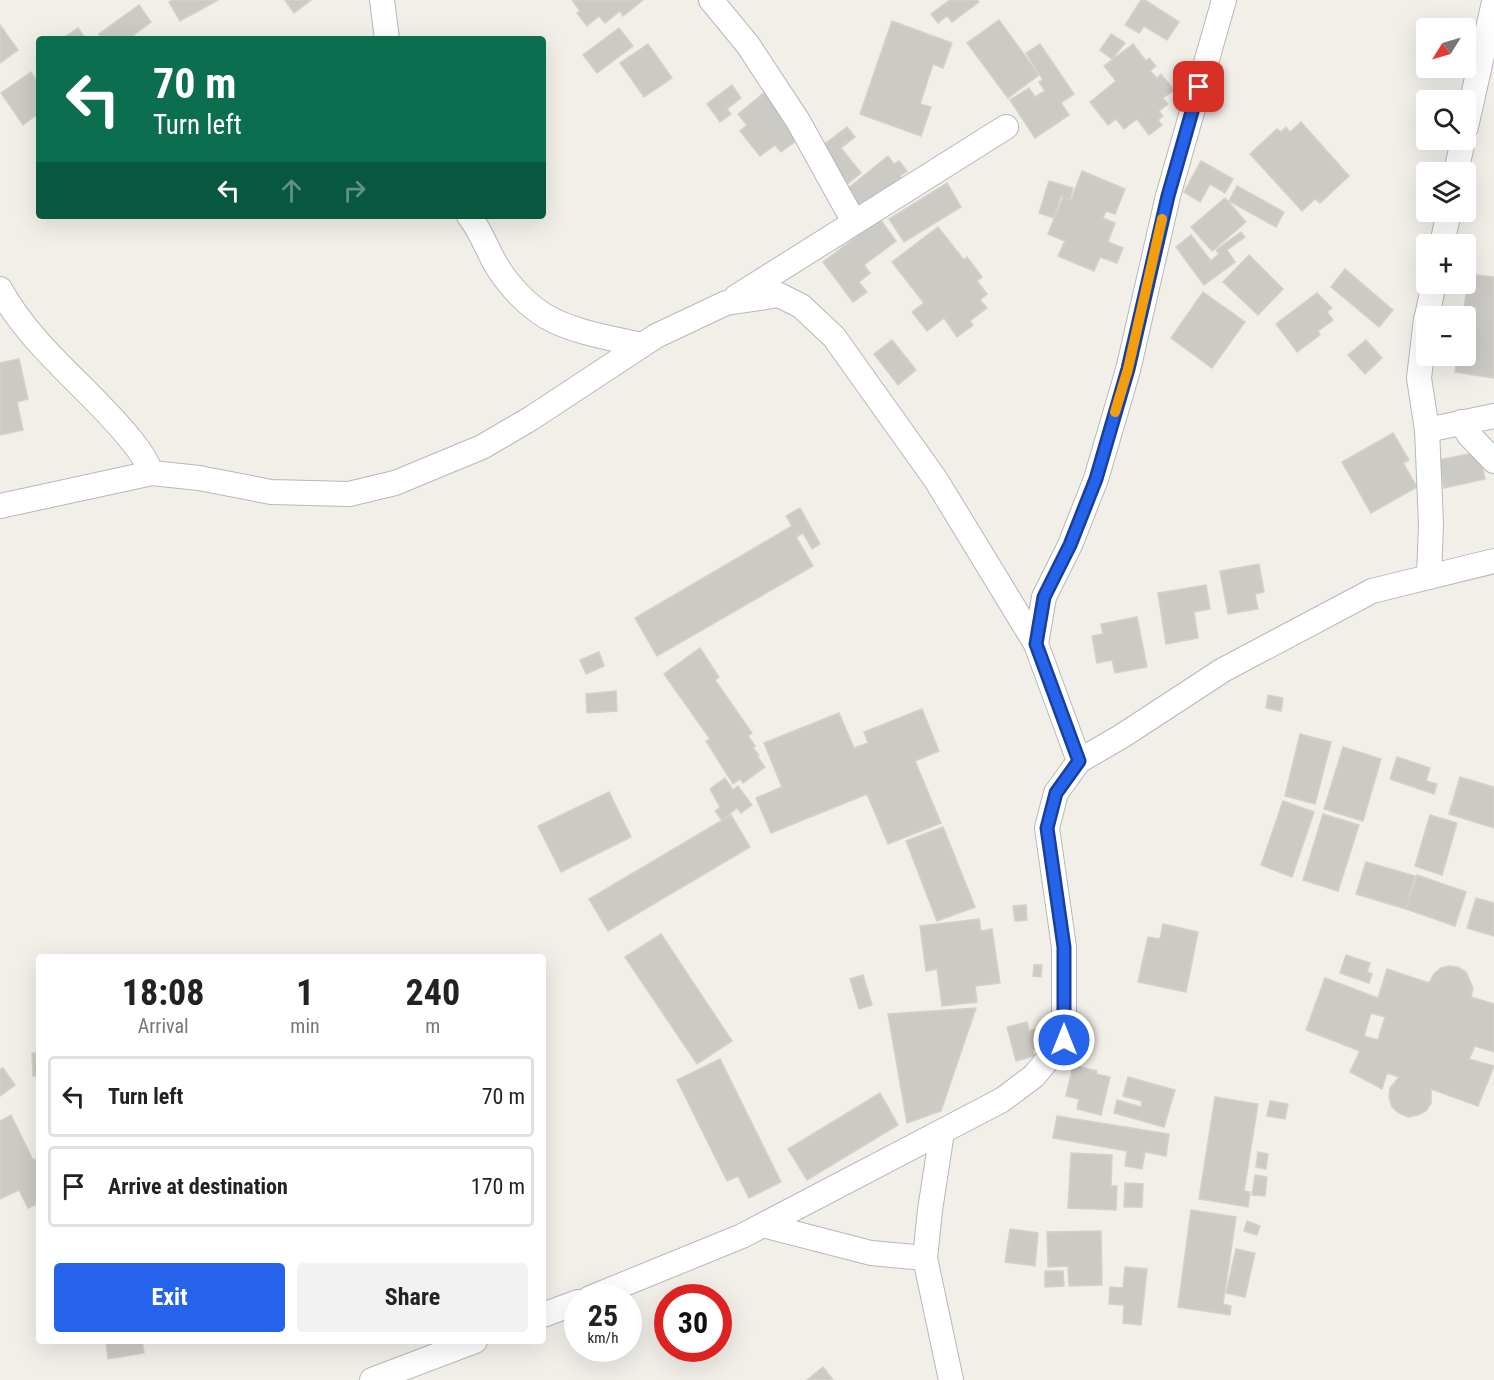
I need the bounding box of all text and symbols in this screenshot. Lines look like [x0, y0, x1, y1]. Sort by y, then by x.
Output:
north arrow [1416, 18, 1476, 78]
map controls [1416, 18, 1476, 366]
text: 70 m [153, 59, 236, 108]
icon: left [54, 60, 132, 138]
pin [1173, 61, 1224, 112]
icon: arrive [1182, 70, 1215, 103]
button: search [1416, 90, 1476, 150]
text: Turn left [153, 109, 242, 141]
button: layers [1416, 162, 1476, 222]
icon: left [212, 174, 245, 207]
icon: ahead [275, 174, 308, 207]
icon: right [338, 174, 371, 207]
button: + [1416, 234, 1476, 294]
button: − [1416, 306, 1476, 366]
text: 18:08 [122, 972, 204, 1014]
text: 1 [296, 972, 314, 1014]
text: 240 [406, 972, 460, 1014]
position arrow [1032, 1008, 1096, 1072]
text: Arrival [138, 1014, 189, 1038]
text: min [290, 1014, 320, 1038]
text: m [425, 1014, 440, 1038]
icon: left [57, 1080, 90, 1113]
text: Turn left [108, 1084, 183, 1109]
text: 70 m [482, 1084, 525, 1109]
icon: arrive [57, 1170, 90, 1203]
text: Arrive at destination [108, 1174, 288, 1199]
text: 170 m [471, 1174, 525, 1199]
button: Exit [54, 1263, 285, 1332]
button: Share [297, 1263, 528, 1332]
speed limit sign: 30 [654, 1284, 732, 1362]
text: 25 [588, 1298, 618, 1333]
text: km/h [588, 1329, 618, 1347]

